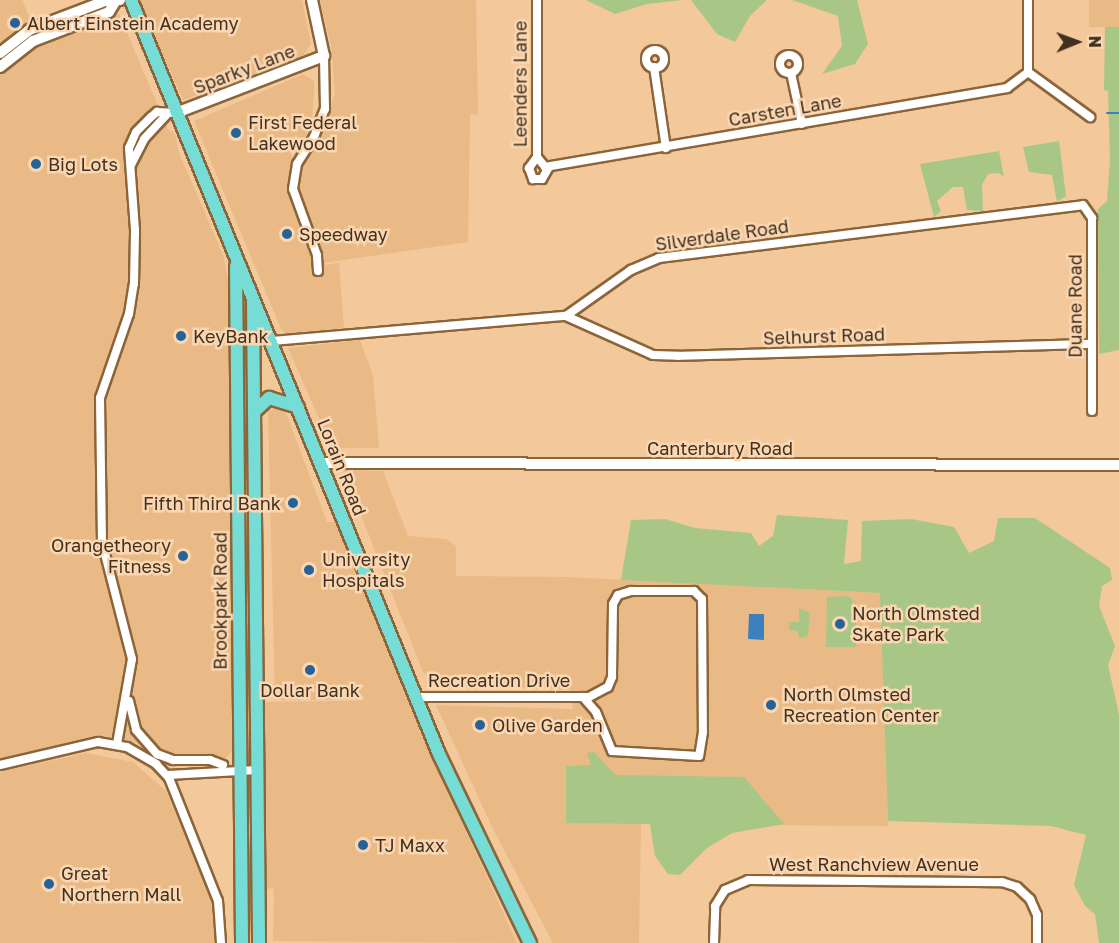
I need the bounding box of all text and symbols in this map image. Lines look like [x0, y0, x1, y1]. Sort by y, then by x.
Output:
place label: Albert Einstein Academy [27, 12, 239, 34]
north arrow [1047, 12, 1107, 72]
marker: Albert Einstein Academy [8, 16, 22, 30]
street label: Leenders Lane [509, 21, 531, 147]
text: N [1085, 35, 1105, 48]
street label: Sparky Lane [190, 40, 298, 98]
street label: Carsten Lane [727, 89, 843, 131]
place label: First Federal Lakewood [248, 112, 357, 154]
marker: First Federal Lakewood [229, 126, 243, 140]
place label: Big Lots [48, 153, 118, 175]
marker: Big Lots [29, 157, 43, 171]
street label: Silverdale Road [654, 215, 790, 255]
place label: Speedway [299, 223, 388, 245]
marker: Speedway [280, 227, 294, 241]
street label: Duane Road [1064, 254, 1086, 358]
street label: Selhurst Road [763, 323, 885, 349]
place label: KeyBank [193, 325, 269, 347]
marker: KeyBank [174, 329, 188, 343]
street label: Lorain Road [313, 415, 371, 519]
street label: Canterbury Road [647, 437, 793, 459]
place label: Fifth Third Bank [143, 492, 281, 514]
marker: Fifth Third Bank [286, 496, 300, 510]
street label: Brookpark Road [209, 532, 231, 670]
place label: Orangetheory Fitness [51, 535, 171, 578]
marker: Orangetheory Fitness [176, 549, 190, 563]
place label: University Hospitals [322, 549, 410, 592]
marker: University Hospitals [300, 561, 318, 579]
place label: North Olmsted Skate Park [852, 603, 980, 646]
marker: North Olmsted Skate Park [833, 617, 847, 631]
marker: Dollar Bank [303, 663, 317, 677]
street label: Recreation Drive [428, 669, 570, 691]
place label: Dollar Bank [260, 679, 360, 701]
place label: North Olmsted Recreation Center [783, 684, 939, 726]
marker: North Olmsted Recreation Center [764, 698, 778, 712]
place label: Olive Garden [492, 714, 603, 736]
marker: Olive Garden [473, 718, 487, 732]
place label: TJ Maxx [375, 834, 445, 856]
marker: TJ Maxx [356, 838, 370, 852]
street label: West Ranchview Avenue [769, 853, 979, 875]
place label: Great Northern Mall [61, 863, 181, 906]
marker: Great Northern Mall [42, 877, 56, 891]

